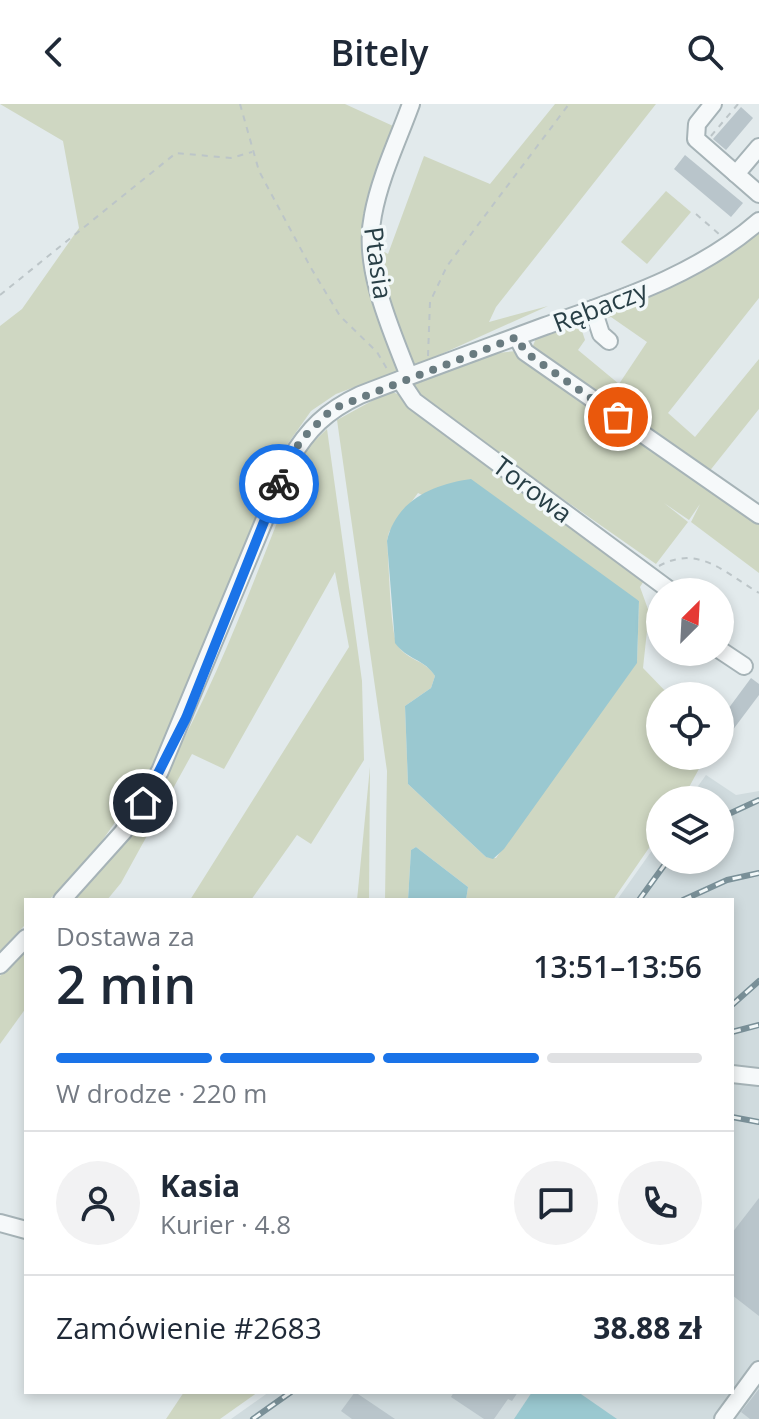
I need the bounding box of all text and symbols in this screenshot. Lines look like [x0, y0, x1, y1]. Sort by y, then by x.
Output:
text: Bitely [330, 28, 429, 77]
icon: back [32, 30, 76, 74]
icon: search [683, 30, 727, 74]
street label: Ptasia [356, 224, 402, 302]
street label: Rębaczy [547, 271, 653, 340]
pin [584, 383, 652, 451]
icon: bag [596, 395, 640, 439]
courier [239, 444, 319, 524]
street label: Torowa [486, 447, 580, 531]
icon: bike [257, 462, 301, 506]
north arrow [646, 578, 734, 666]
map controls [646, 578, 734, 874]
button: locate [646, 682, 734, 770]
pin [109, 769, 177, 837]
icon: home [121, 781, 165, 825]
button: layers [646, 786, 734, 874]
text: Dostawa za [56, 918, 195, 954]
text: 13:51–13:56 [533, 946, 702, 987]
text: 2 min [56, 948, 196, 1019]
text: W drodze · 220 m [56, 1075, 267, 1111]
button: person [56, 1161, 140, 1245]
button: chat [514, 1161, 598, 1245]
button: phone [618, 1161, 702, 1245]
text: Kasia [160, 1165, 240, 1206]
text: Kurier · 4.8 [160, 1206, 291, 1242]
text: Zamówienie #2683 [56, 1307, 322, 1348]
text: 38.88 zł [593, 1307, 702, 1348]

